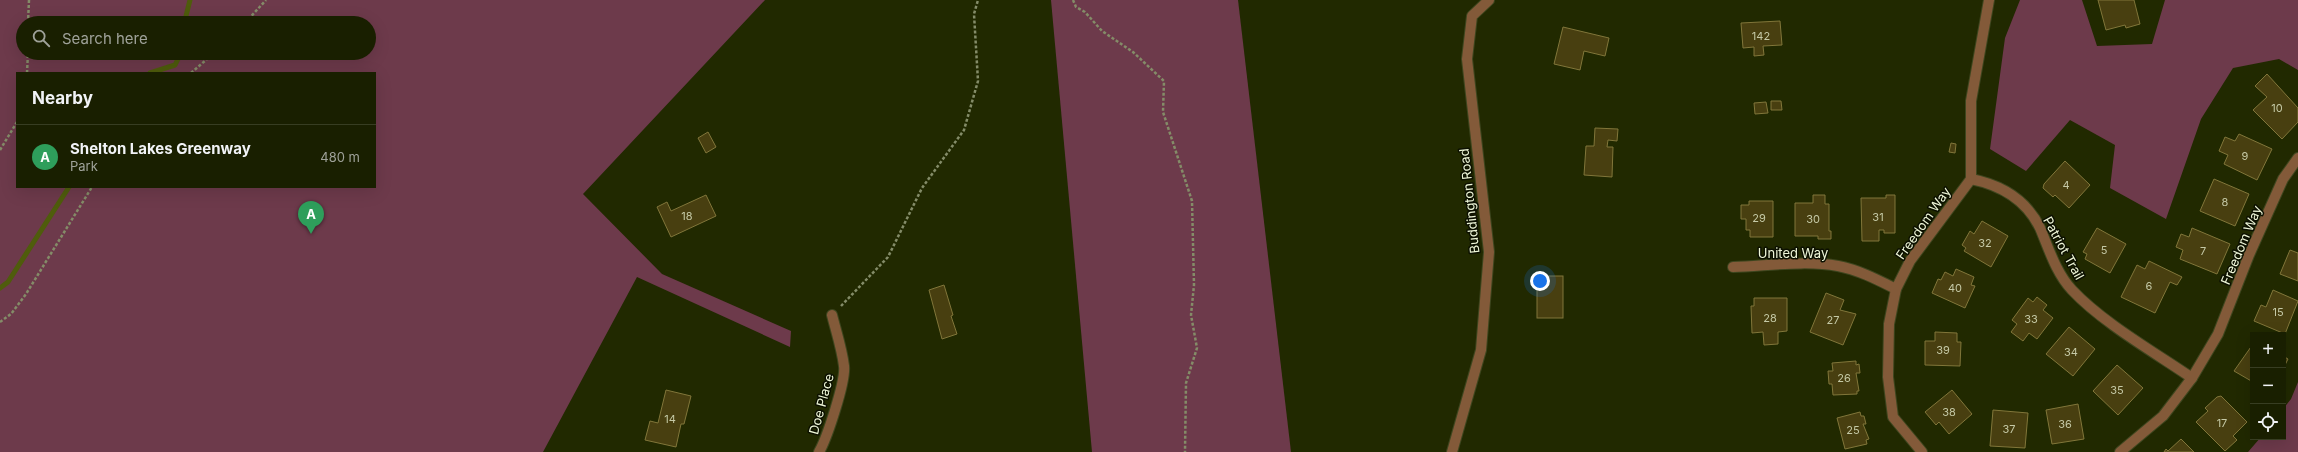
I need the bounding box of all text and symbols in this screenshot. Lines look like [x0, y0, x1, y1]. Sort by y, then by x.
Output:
search box [16, 16, 376, 60]
icon: search [30, 27, 52, 49]
text: Search here [62, 29, 148, 48]
house number: 142 [1752, 29, 1770, 43]
text: Nearby [32, 88, 93, 108]
house number: 10 [2271, 101, 2283, 115]
text: Shelton Lakes Greenway [70, 139, 251, 158]
street label: Buddington Road [1456, 148, 1482, 254]
text: A [40, 149, 50, 165]
text: 480 m [320, 149, 360, 165]
house number: 9 [2242, 149, 2249, 163]
text: Park [70, 158, 98, 174]
house number: 4 [2062, 178, 2070, 192]
street label: Freedom Way [1892, 184, 1954, 262]
house number: 8 [2222, 195, 2229, 209]
pin: A [298, 201, 324, 234]
street label: Freedom Way [2217, 203, 2265, 287]
house number: 18 [681, 209, 693, 223]
house number: 31 [1872, 210, 1884, 224]
house number: 29 [1752, 211, 1766, 225]
house number: 30 [1806, 212, 1820, 226]
street label: Patriot Trail [2040, 214, 2088, 282]
house number: 32 [1978, 236, 1992, 250]
house number: 5 [2101, 243, 2108, 257]
house number: 7 [2200, 244, 2206, 258]
street label: United Way [1758, 245, 1828, 261]
your location [1530, 271, 1550, 291]
house number: 6 [2146, 279, 2153, 293]
house number: 40 [1948, 281, 1962, 295]
house number: 15 [2272, 305, 2284, 319]
house number: 28 [1763, 311, 1777, 325]
house number: 33 [2024, 312, 2038, 326]
house number: 27 [1827, 313, 1839, 327]
map controls [2250, 332, 2286, 440]
button: + [2250, 332, 2286, 368]
house number: 39 [1936, 343, 1950, 357]
house number: 34 [2064, 345, 2078, 359]
button: − [2250, 368, 2286, 404]
house number: 26 [1837, 371, 1851, 385]
street label: Doe Place [805, 372, 837, 436]
house number: 35 [2110, 383, 2124, 397]
button: locate [2250, 404, 2286, 440]
house number: 38 [1942, 405, 1956, 419]
house number: 14 [664, 412, 676, 426]
house number: 17 [2217, 416, 2227, 430]
house number: 36 [2058, 417, 2072, 431]
house number: 37 [2002, 422, 2016, 436]
house number: 25 [1846, 423, 1860, 437]

